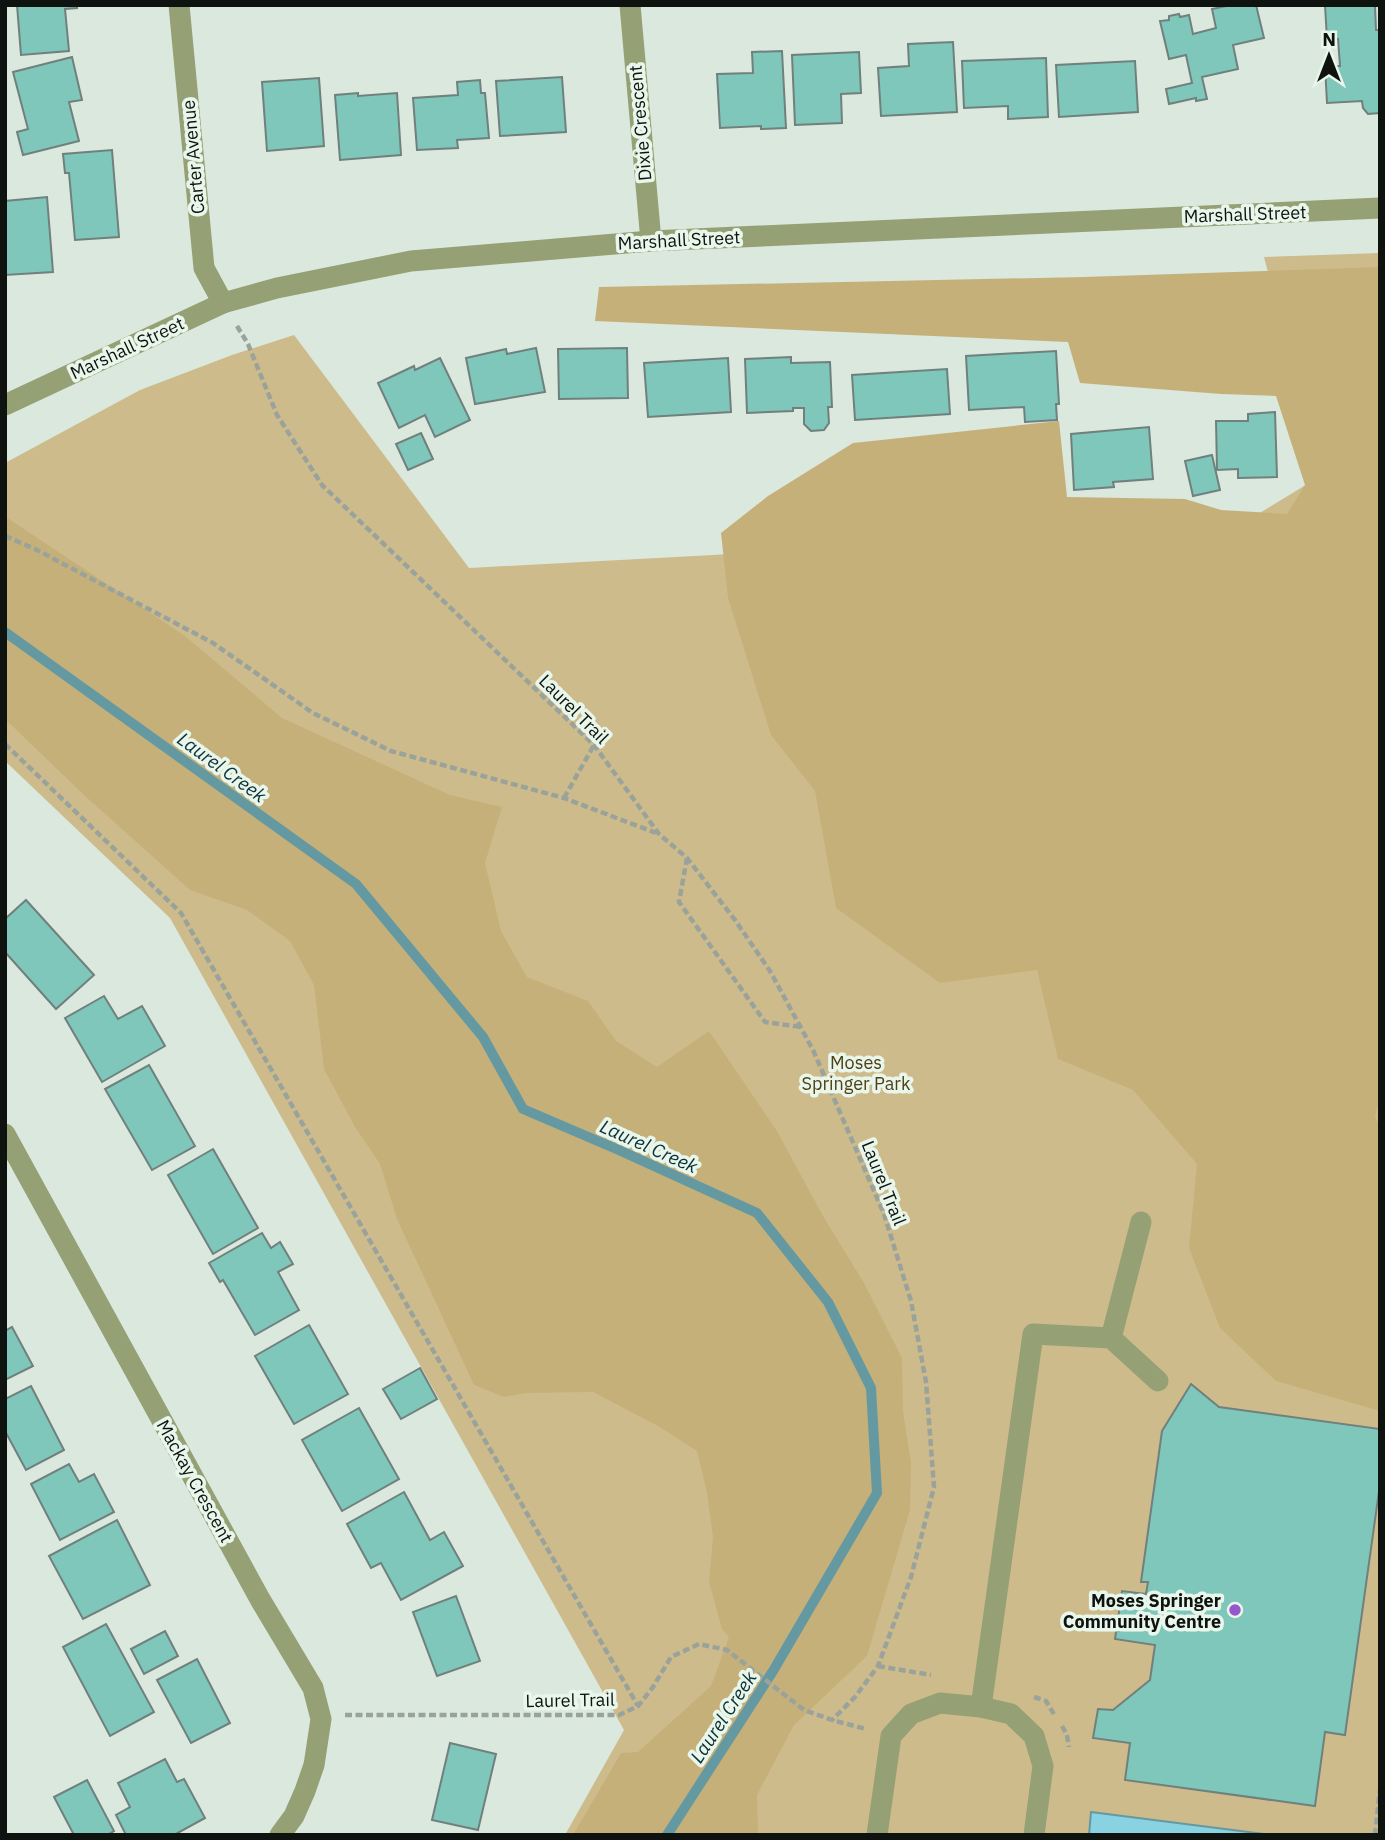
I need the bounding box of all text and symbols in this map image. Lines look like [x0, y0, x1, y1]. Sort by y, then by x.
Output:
north arrow [1294, 21, 1364, 91]
text: N [1322, 27, 1336, 51]
street label: Dixie Crescent [623, 64, 657, 182]
street label: Carter Avenue [177, 99, 209, 215]
street label: Marshall Street [1183, 200, 1307, 228]
street label: Marshall Street [617, 225, 741, 255]
street label: Marshall Street [67, 312, 187, 384]
street label: Laurel Trail [534, 669, 614, 749]
water label: Laurel Creek [173, 727, 272, 808]
park label: Moses Springer Park [802, 1051, 911, 1095]
water label: Laurel Creek [597, 1114, 703, 1179]
street label: Laurel Trail [857, 1137, 911, 1229]
street label: Mackay Crescent [152, 1415, 238, 1547]
place label: Moses Springer Community Centre [1063, 1589, 1221, 1633]
marker: Moses Springer Community Centre [1227, 1602, 1243, 1618]
water label: Laurel Creek [685, 1666, 762, 1767]
street label: Laurel Trail [525, 1688, 615, 1712]

